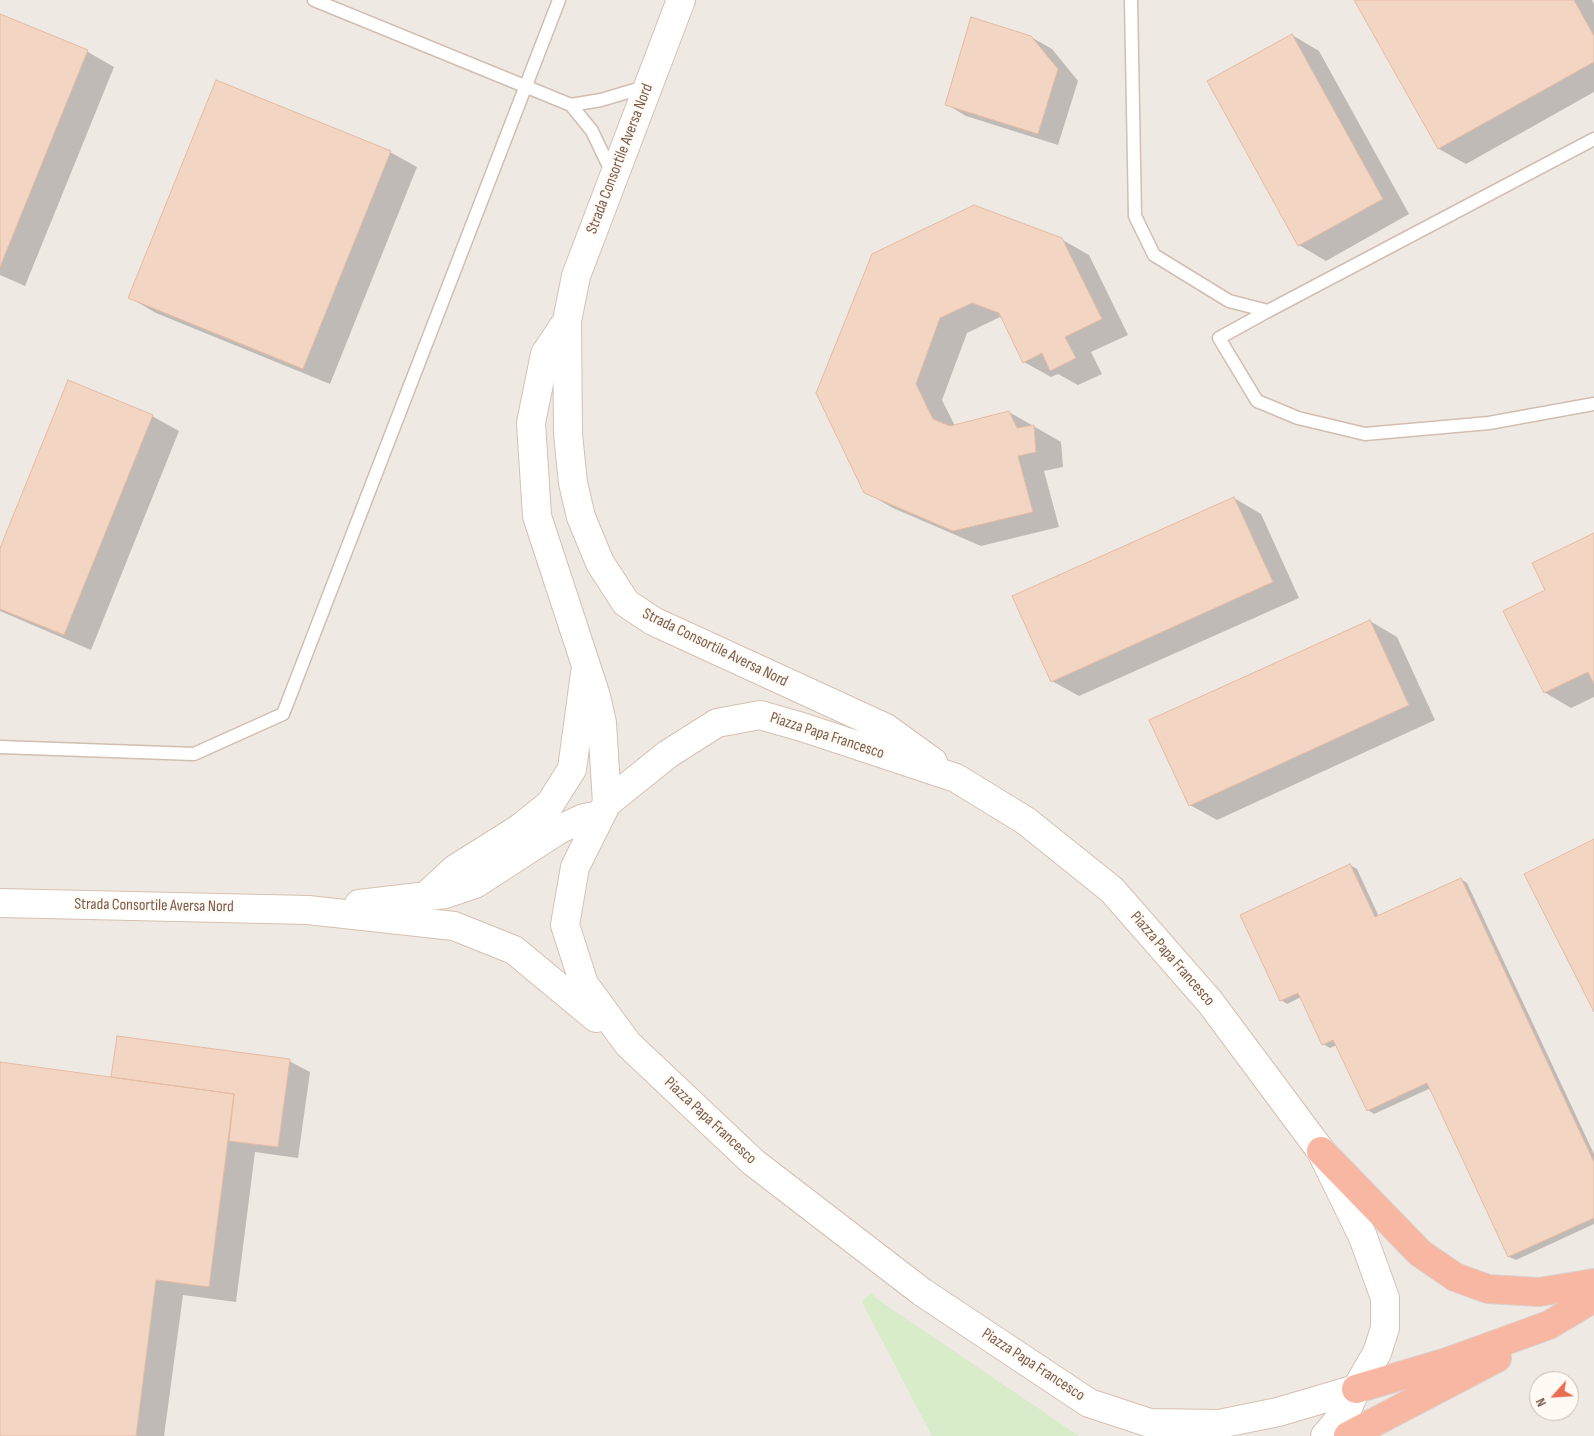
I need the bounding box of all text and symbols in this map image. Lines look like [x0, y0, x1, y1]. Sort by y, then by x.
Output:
street label: Strada Consortile Aversa Nord [582, 81, 658, 237]
street label: Strada Consortile Aversa Nord [639, 604, 791, 692]
street label: Piazza Papa Francesco [767, 708, 887, 764]
street label: Strada Consortile Aversa Nord [74, 895, 234, 917]
street label: Piazza Papa Francesco [1126, 908, 1218, 1010]
street label: Piazza Papa Francesco [660, 1073, 760, 1169]
street label: Piazza Papa Francesco [978, 1325, 1088, 1405]
north arrow [1529, 1371, 1579, 1421]
text: N [1532, 1395, 1550, 1409]

